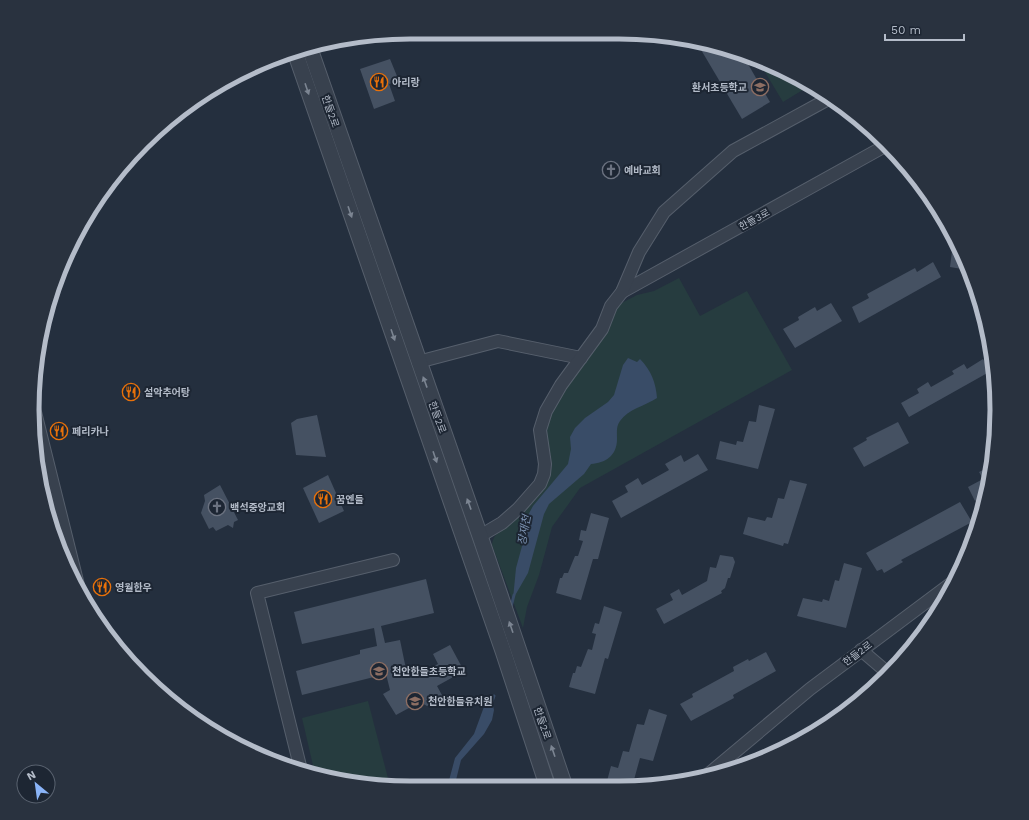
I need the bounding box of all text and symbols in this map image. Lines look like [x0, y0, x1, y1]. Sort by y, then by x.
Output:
scale bar [885, 16, 964, 42]
text: 50 m [891, 23, 921, 37]
restaurant icon: 아리랑 [369, 72, 389, 92]
place label: 아리랑 [392, 77, 420, 88]
school or university icon: 환서초등학교 [750, 77, 770, 97]
place label: 환서초등학교 [692, 81, 747, 93]
one-way arrow [305, 83, 311, 95]
street label: 한들2로 [320, 94, 341, 129]
church icon: 예바교회 [601, 160, 621, 180]
place label: 예바교회 [624, 165, 661, 176]
one-way arrow [347, 206, 353, 218]
street label: 한들3로 [737, 207, 772, 232]
one-way arrow [390, 329, 396, 341]
one-way arrow [422, 376, 428, 388]
restaurant icon: 설악추어탕 [121, 382, 141, 402]
place label: 설악추어탕 [144, 387, 190, 398]
street label: 한들2로 [427, 400, 448, 435]
restaurant icon: 페리카나 [49, 421, 69, 441]
place label: 페리카나 [72, 426, 109, 437]
one-way arrow [433, 452, 439, 464]
restaurant icon: 꿈엔들 [313, 489, 333, 509]
place label: 꿈엔들 [336, 494, 364, 505]
church icon: 백석중앙교회 [207, 497, 227, 517]
one-way arrow [466, 498, 472, 510]
place label: 백석중앙교회 [230, 502, 285, 513]
water label: 장재천 [515, 512, 534, 546]
restaurant icon: 영월한우 [92, 577, 112, 597]
place label: 영월한우 [115, 582, 152, 593]
one-way arrow [508, 621, 514, 633]
street label: 한들2로 [841, 639, 874, 668]
school or university icon: 천안한들초등학교 [369, 661, 389, 681]
place label: 천안한들초등학교 [392, 665, 466, 677]
school or university icon: 천안한들유치원 [405, 691, 425, 711]
place label: 천안한들유치원 [428, 695, 492, 707]
street label: 한들2로 [532, 706, 553, 741]
one-way arrow [550, 744, 556, 756]
north arrow [16, 764, 56, 804]
text: N [25, 768, 38, 783]

